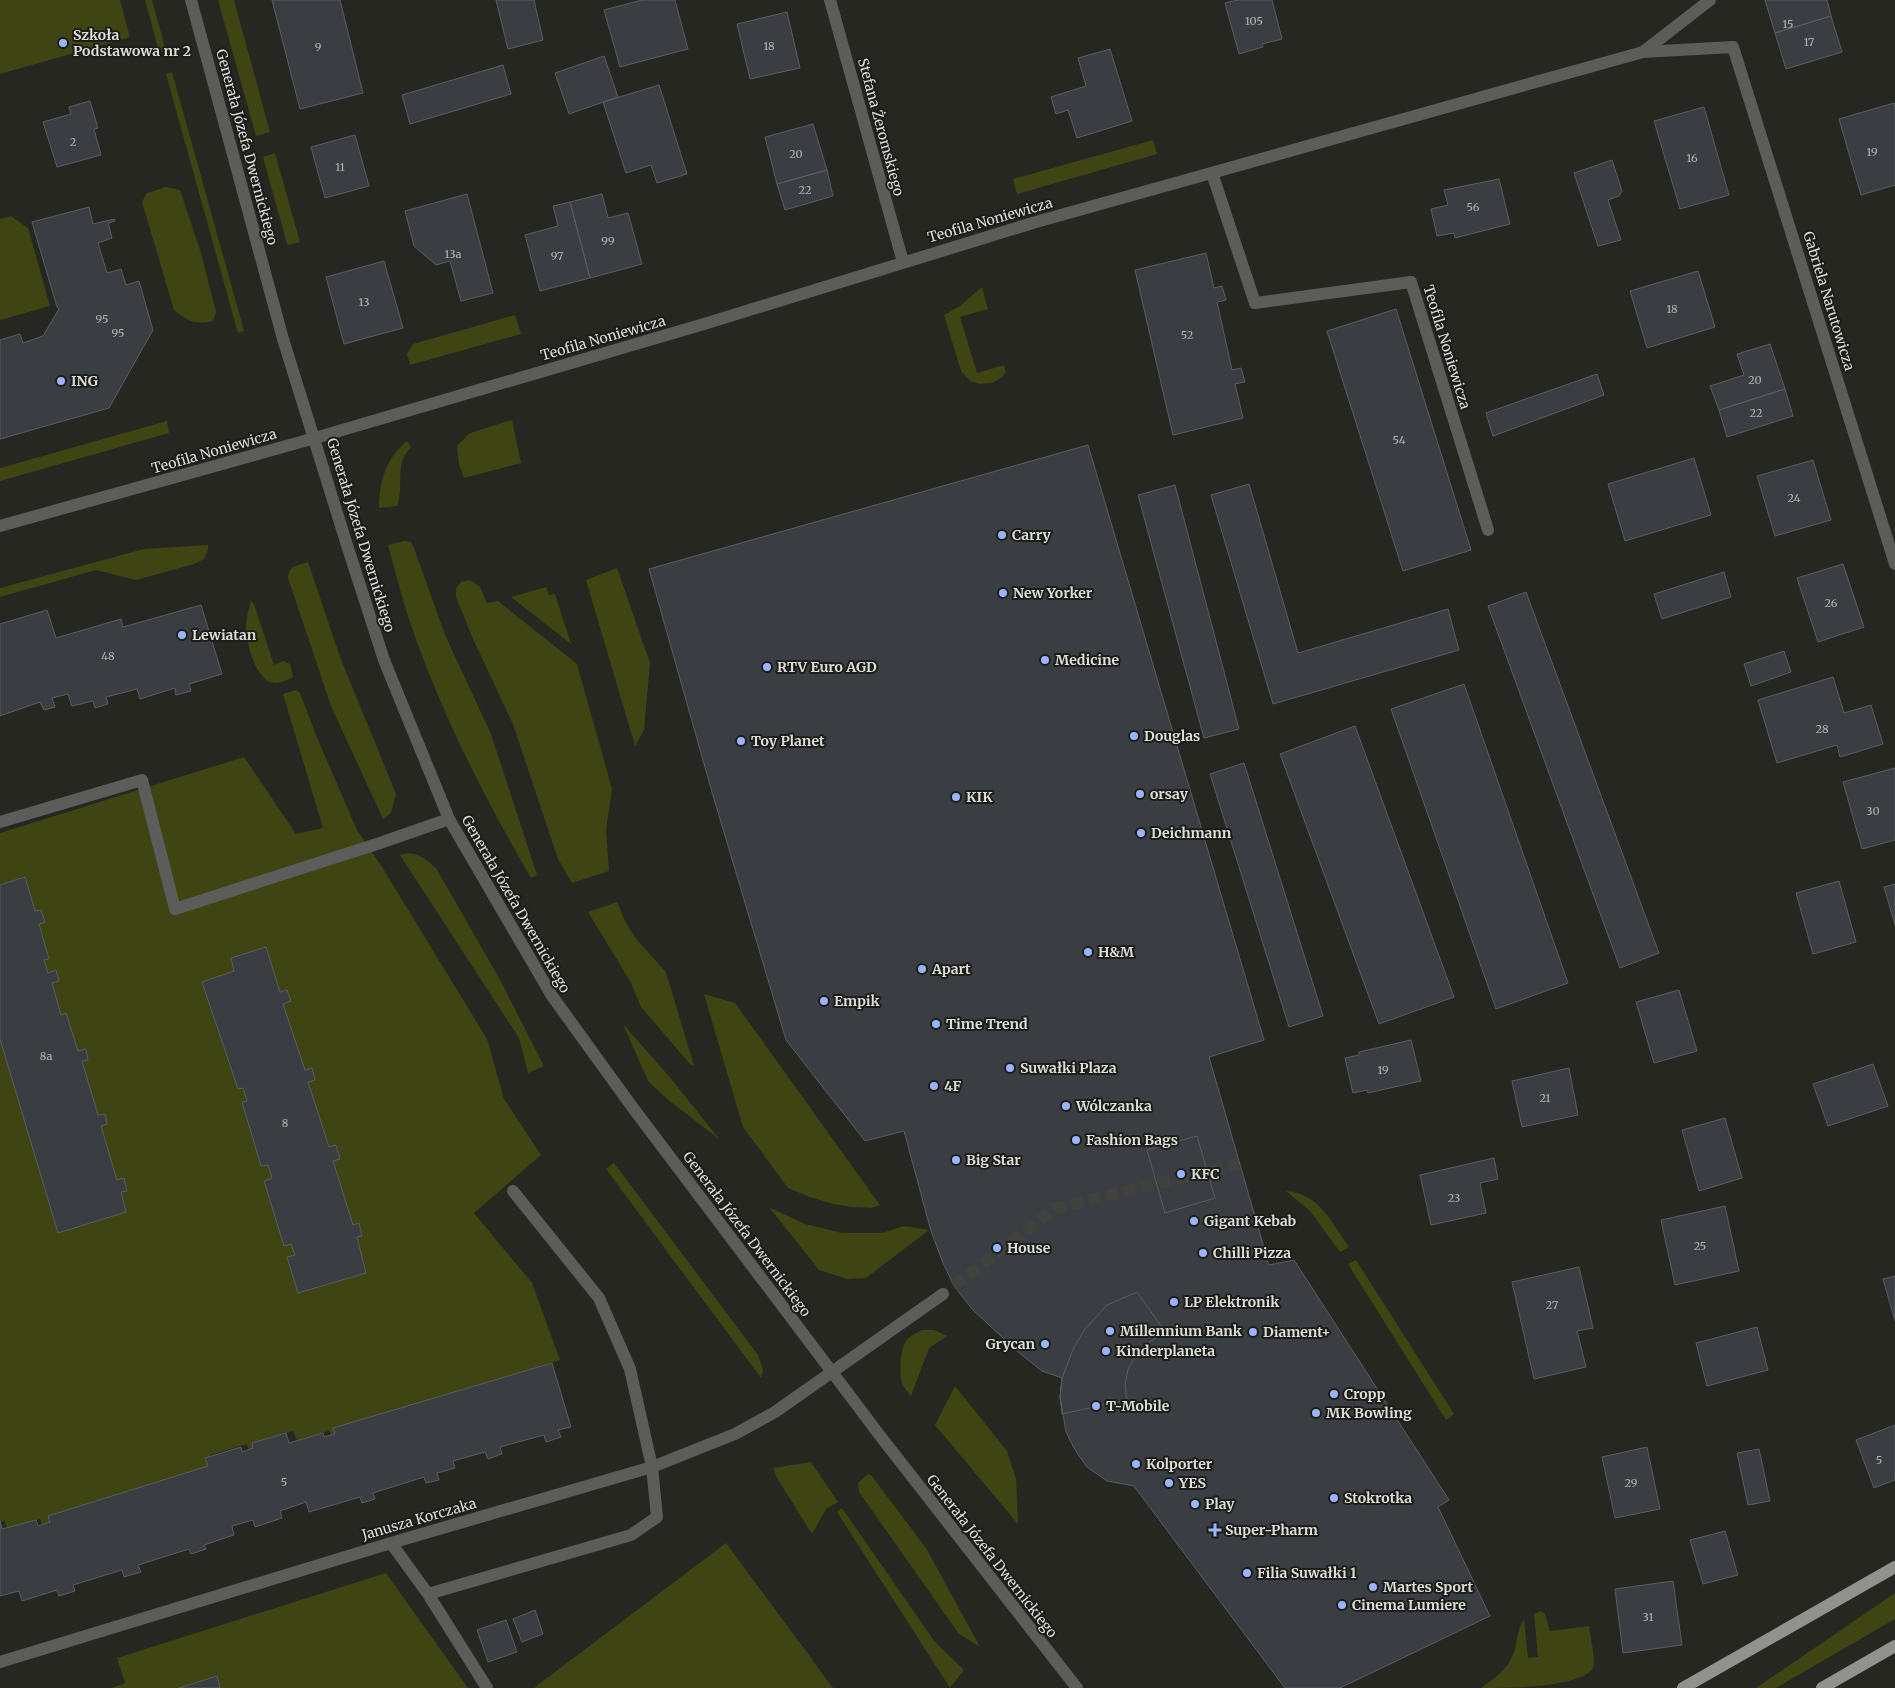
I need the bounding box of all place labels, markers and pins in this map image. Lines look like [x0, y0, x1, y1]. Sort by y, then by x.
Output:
place label: Szkoła Podstawowa nr 2 [73, 26, 191, 60]
marker: Szkoła Podstawowa nr 2 [57, 37, 69, 49]
place label: ING [71, 372, 99, 390]
marker: ING [55, 375, 67, 387]
place label: Carry [1012, 526, 1051, 544]
marker: Carry [996, 529, 1008, 541]
place label: New Yorker [1013, 584, 1093, 602]
marker: New Yorker [997, 587, 1009, 599]
place label: Lewiatan [192, 626, 257, 644]
marker: Lewiatan [176, 629, 188, 641]
place label: Medicine [1055, 651, 1120, 669]
marker: Medicine [1039, 654, 1051, 666]
place label: RTV Euro AGD [777, 658, 877, 676]
marker: RTV Euro AGD [761, 661, 773, 673]
place label: Douglas [1144, 727, 1200, 745]
marker: Douglas [1128, 730, 1140, 742]
place label: Toy Planet [751, 732, 825, 750]
marker: Toy Planet [735, 735, 747, 747]
place label: orsay [1150, 785, 1189, 803]
place label: KIK [966, 788, 993, 806]
marker: orsay [1134, 788, 1146, 800]
marker: KIK [950, 791, 962, 803]
place label: Deichmann [1151, 824, 1232, 842]
marker: Deichmann [1135, 827, 1147, 839]
place label: H&M [1098, 943, 1135, 961]
marker: H&M [1082, 946, 1094, 958]
place label: Apart [931, 960, 971, 978]
marker: Apart [916, 963, 928, 975]
place label: Empik [834, 992, 880, 1010]
marker: Empik [818, 995, 830, 1007]
place label: Time Trend [946, 1015, 1028, 1033]
marker: Time Trend [930, 1018, 942, 1030]
place label: Suwałki Plaza [1020, 1059, 1117, 1077]
marker: Suwałki Plaza [1004, 1062, 1016, 1074]
place label: 4F [944, 1077, 962, 1095]
marker: 4F [928, 1080, 940, 1092]
place label: Wólczanka [1075, 1097, 1152, 1115]
marker: Wólczanka [1060, 1100, 1072, 1112]
place label: Fashion Bags [1086, 1131, 1178, 1149]
marker: Fashion Bags [1070, 1134, 1082, 1146]
place label: Big Star [966, 1151, 1021, 1169]
marker: Big Star [950, 1154, 962, 1166]
place label: KFC [1191, 1165, 1220, 1183]
marker: KFC [1175, 1168, 1187, 1180]
place label: Gigant Kebab [1204, 1212, 1297, 1230]
marker: Gigant Kebab [1188, 1215, 1200, 1227]
place label: House [1007, 1239, 1051, 1257]
marker: House [991, 1242, 1003, 1254]
place label: Chilli Pizza [1213, 1244, 1291, 1262]
marker: Chilli Pizza [1197, 1247, 1209, 1259]
place label: LP Elektronik [1184, 1293, 1280, 1311]
marker: LP Elektronik [1168, 1296, 1180, 1308]
place label: Millennium Bank [1120, 1322, 1243, 1340]
place label: Diament+ [1263, 1323, 1331, 1341]
marker: Millennium Bank [1104, 1325, 1116, 1337]
marker: Diament+ [1247, 1326, 1259, 1338]
place label: Grycan [986, 1335, 1035, 1353]
marker: Grycan [1039, 1338, 1051, 1350]
place label: Kinderplaneta [1116, 1342, 1215, 1360]
marker: Kinderplaneta [1100, 1345, 1112, 1357]
place label: Cropp [1344, 1385, 1385, 1403]
marker: Cropp [1328, 1388, 1340, 1400]
place label: T-Mobile [1106, 1397, 1170, 1415]
marker: T-Mobile [1090, 1400, 1102, 1412]
place label: MK Bowling [1326, 1404, 1412, 1422]
marker: MK Bowling [1310, 1407, 1322, 1419]
place label: Kolporter [1146, 1455, 1213, 1473]
marker: Kolporter [1130, 1458, 1142, 1470]
place label: YES [1178, 1474, 1206, 1492]
marker: YES [1163, 1477, 1175, 1489]
place label: Stokrotka [1344, 1489, 1412, 1507]
marker: Stokrotka [1328, 1492, 1340, 1504]
place label: Play [1205, 1495, 1235, 1513]
marker: Play [1189, 1498, 1201, 1510]
place label: Super-Pharm [1225, 1521, 1318, 1539]
marker: Super-Pharm [1209, 1524, 1221, 1536]
place label: Filia Suwałki 1 [1257, 1564, 1357, 1582]
marker: Filia Suwałki 1 [1241, 1567, 1253, 1579]
place label: Martes Sport [1383, 1578, 1473, 1596]
marker: Martes Sport [1367, 1581, 1379, 1593]
place label: Cinema Lumiere [1352, 1596, 1466, 1614]
marker: Cinema Lumiere [1336, 1599, 1348, 1611]

